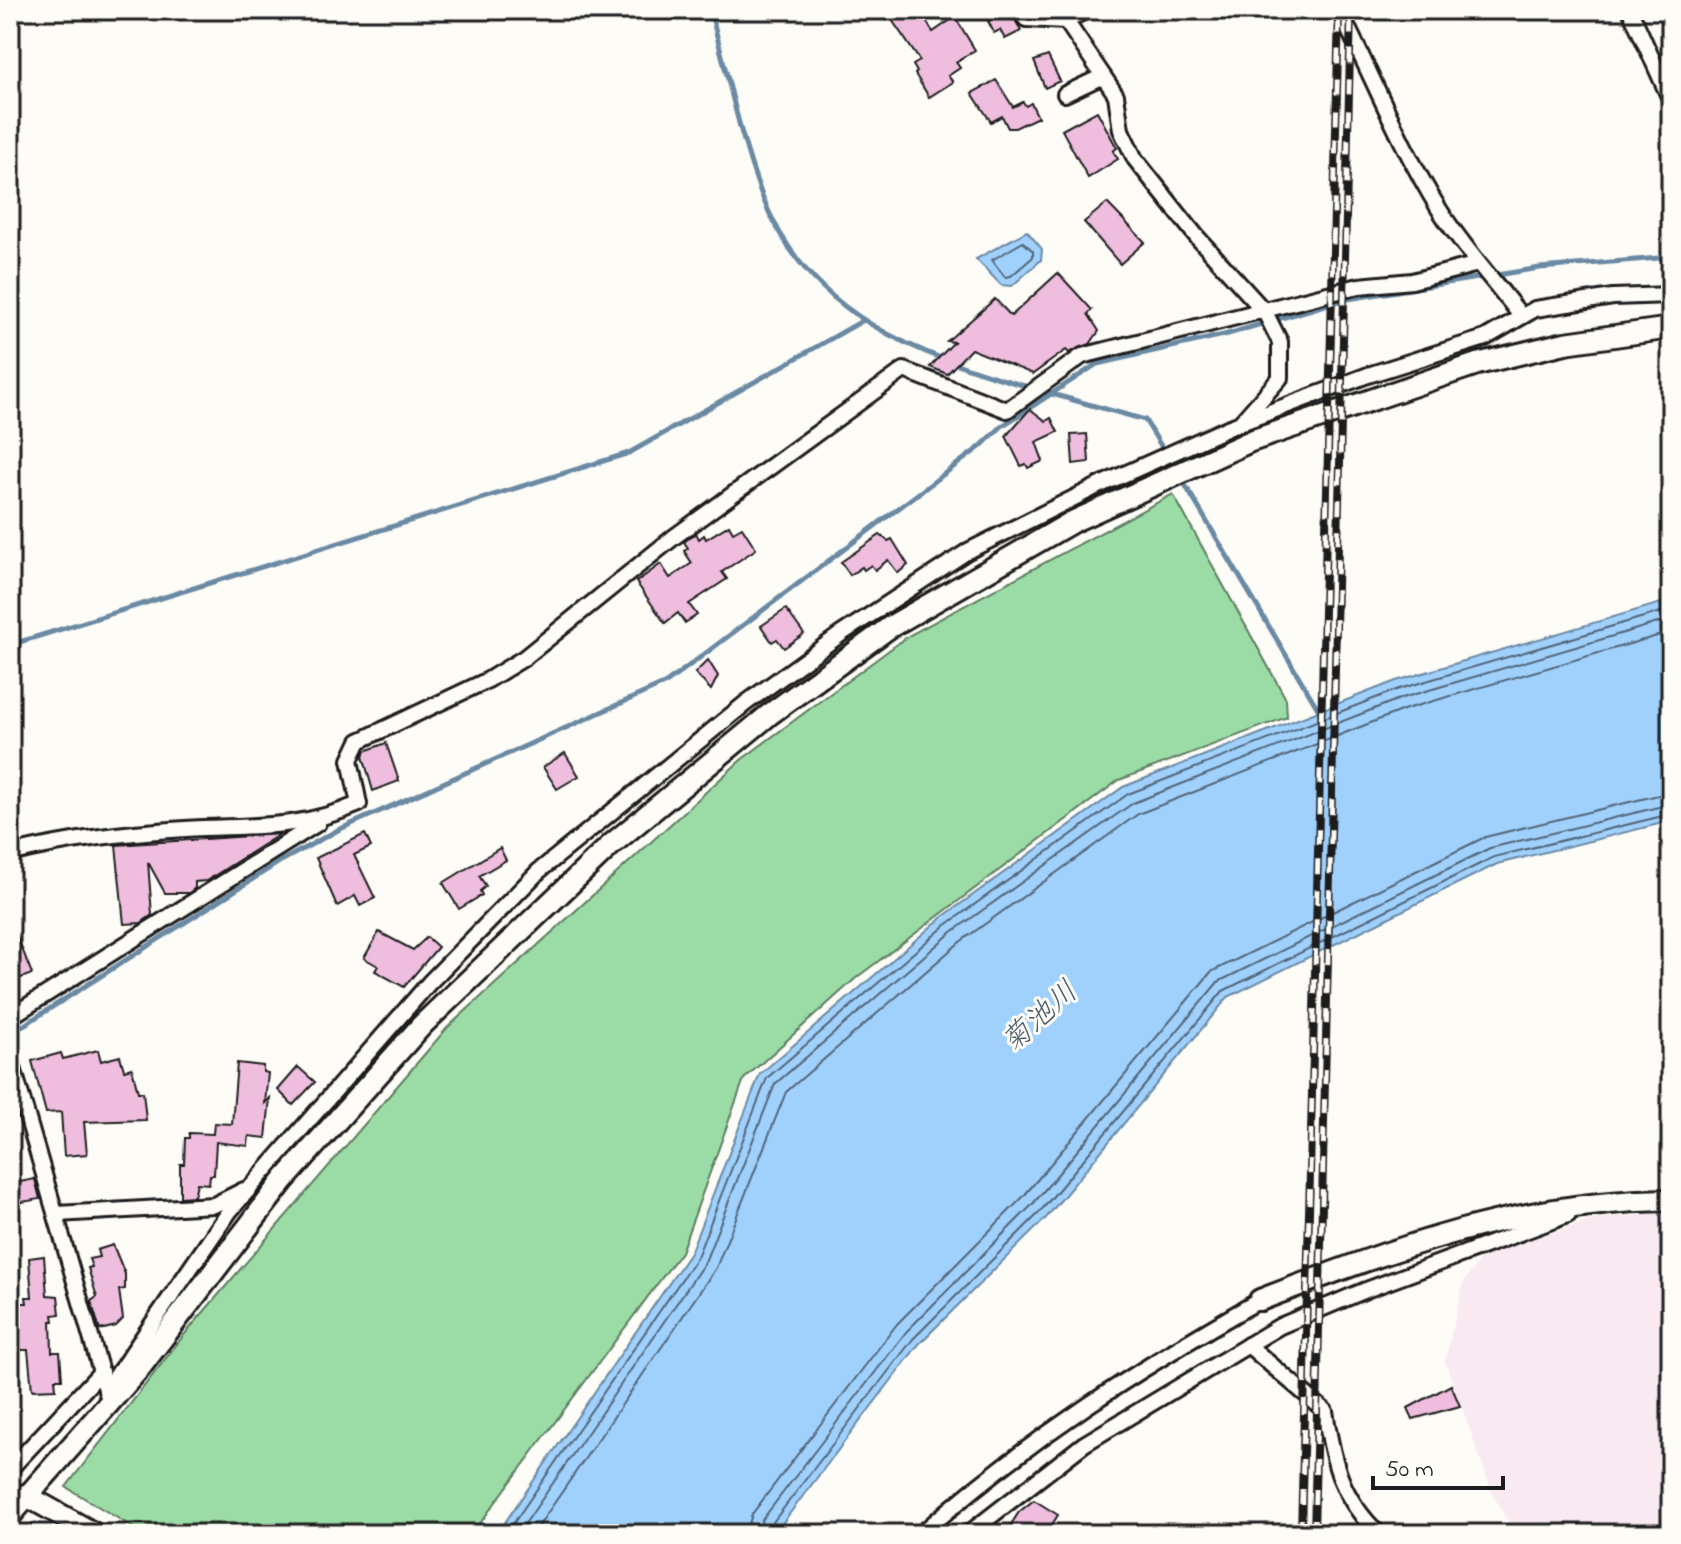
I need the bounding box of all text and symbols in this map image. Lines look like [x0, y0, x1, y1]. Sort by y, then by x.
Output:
water label: 菊池川 [993, 972, 1089, 1064]
scale bar [1373, 1440, 1503, 1490]
text: 50 m [1385, 1453, 1434, 1488]

